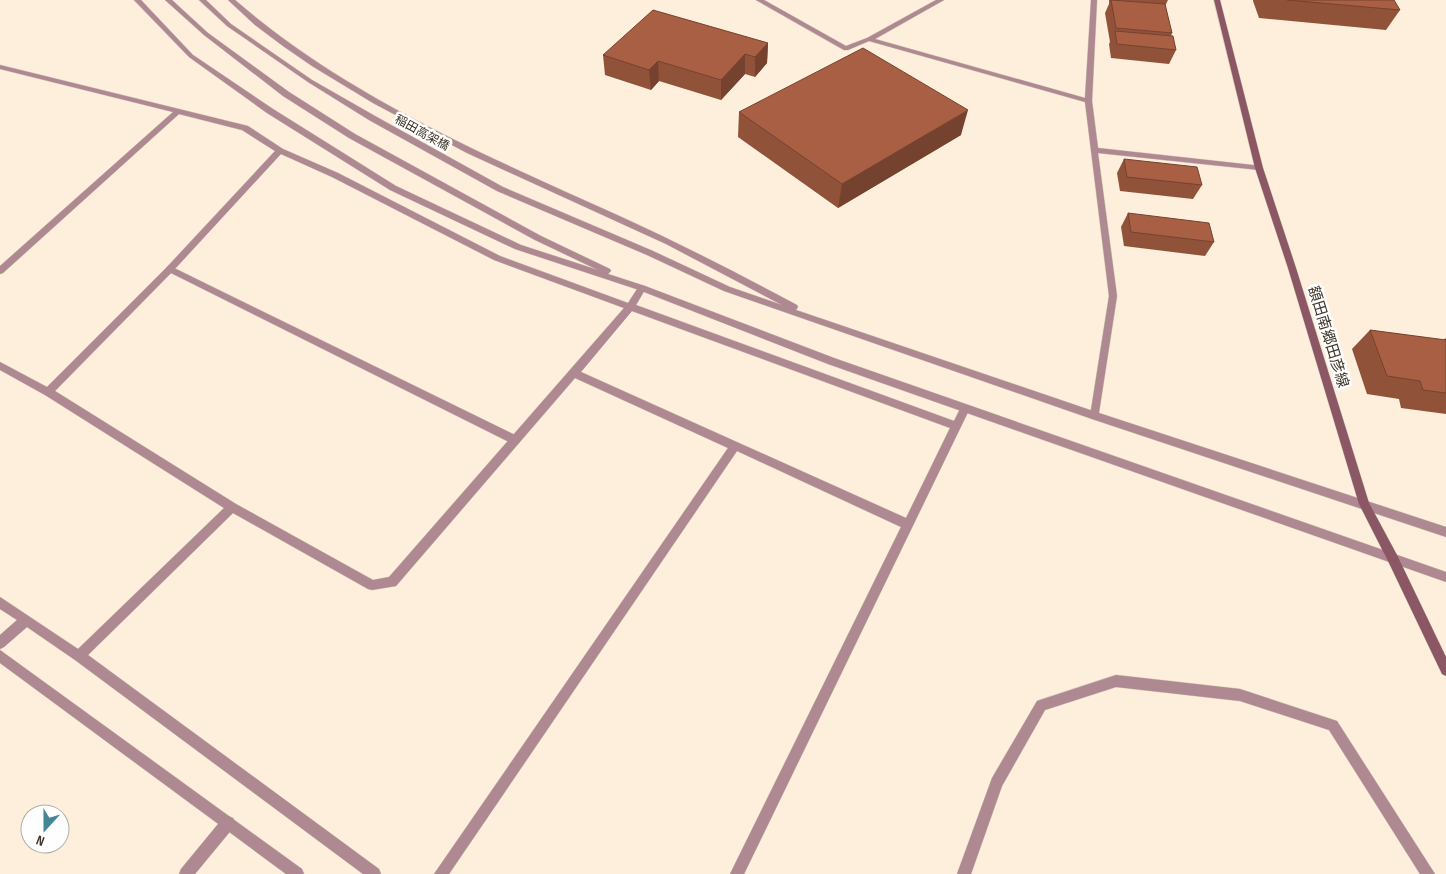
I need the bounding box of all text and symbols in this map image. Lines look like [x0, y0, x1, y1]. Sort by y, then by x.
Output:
street label: 稲田高架橋 [392, 112, 452, 154]
street label: 額田南郷田彦線 [1304, 284, 1352, 390]
north arrow [20, 804, 70, 854]
text: N [34, 831, 47, 850]

